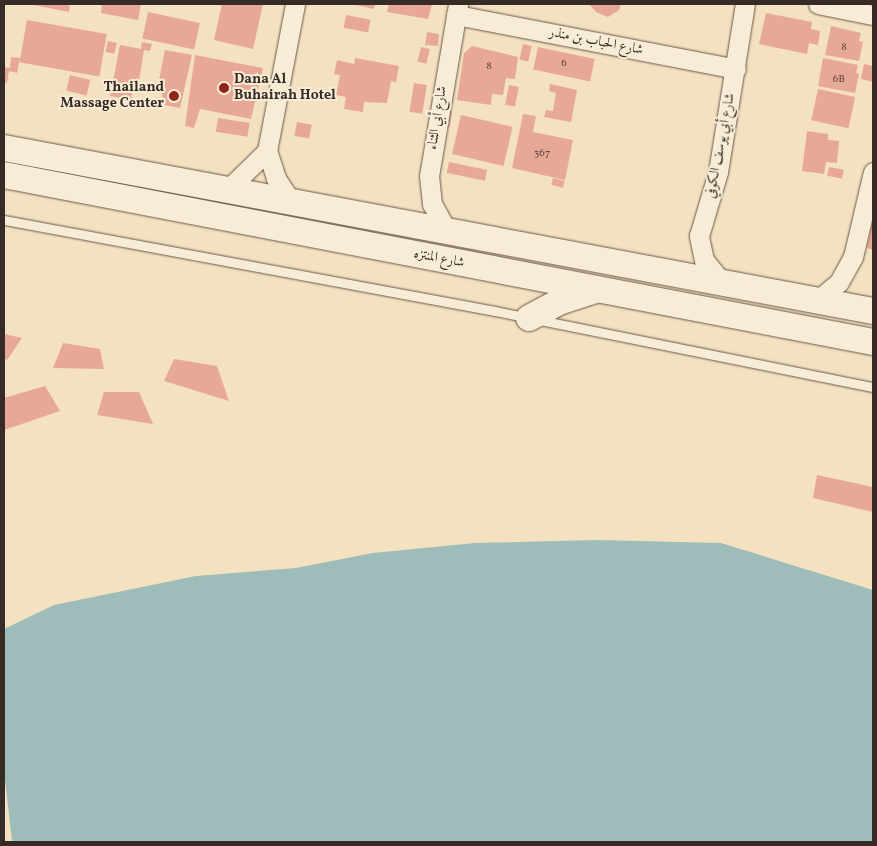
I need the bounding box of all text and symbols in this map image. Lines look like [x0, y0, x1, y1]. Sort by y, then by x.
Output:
street label: شارع الحباب بن منذر [547, 25, 645, 59]
house number: 8 [841, 41, 847, 55]
house number: 6 [561, 57, 567, 71]
house number: 8 [486, 60, 492, 74]
place label: Dana Al Buhairah Hotel [234, 72, 336, 104]
house number: 6B [833, 73, 845, 87]
place label: Thailand Massage Center [60, 80, 164, 112]
marker: Dana Al Buhairah Hotel [218, 82, 230, 94]
street label: شارع أبي الثناء [425, 85, 451, 151]
marker: Thailand Massage Center [168, 90, 180, 102]
street label: شارع أبي يوسف الكوفي [703, 92, 739, 200]
house number: 367 [534, 147, 550, 161]
street label: شارع المنتزه [412, 246, 466, 272]

